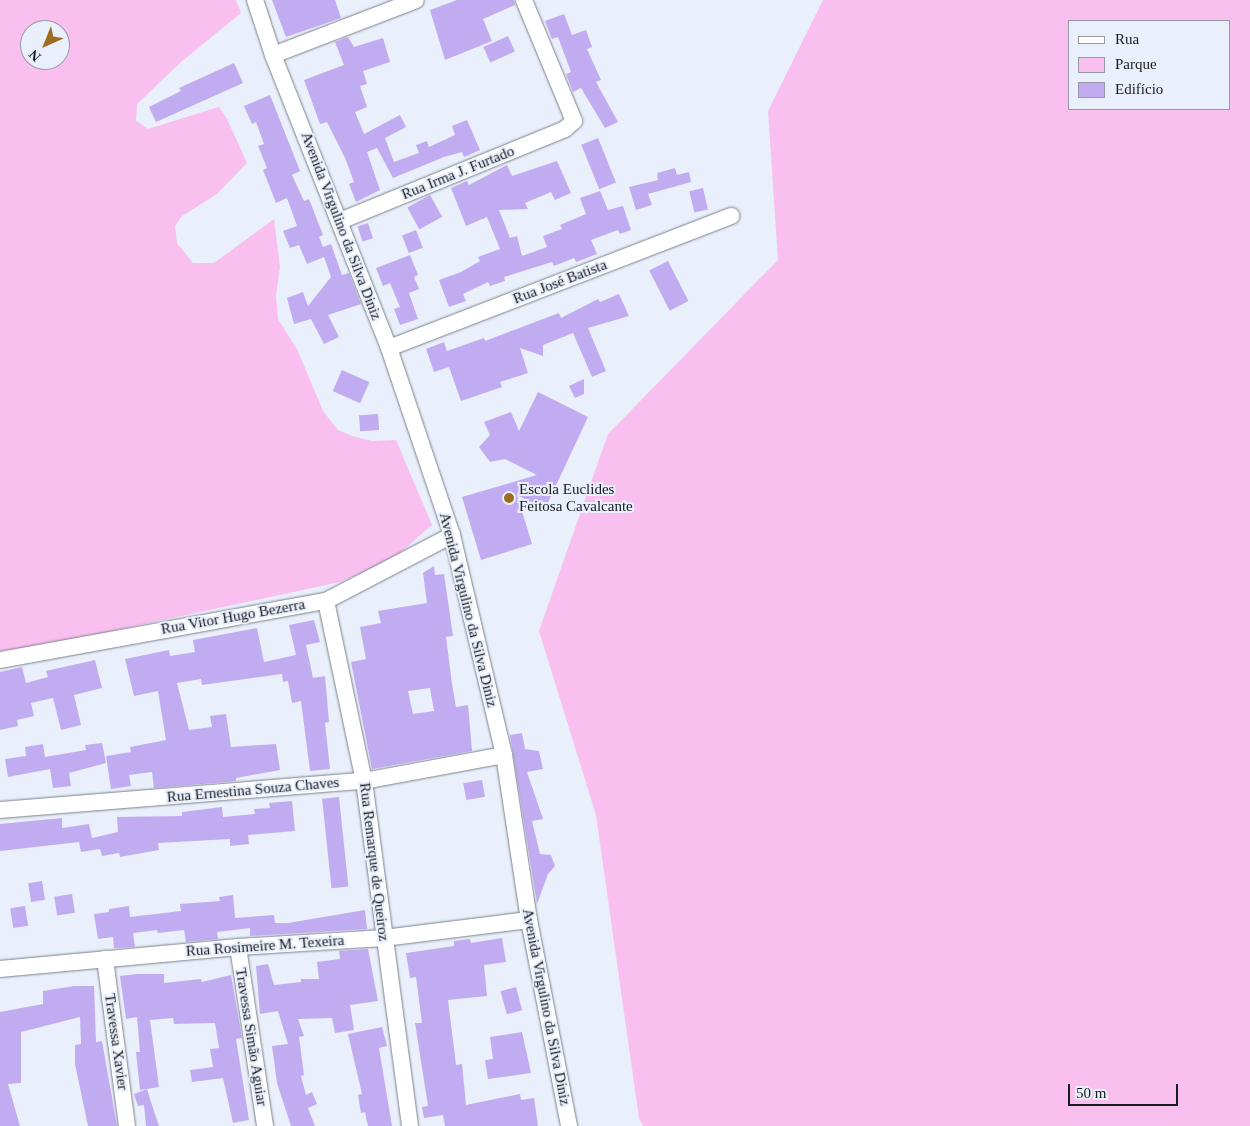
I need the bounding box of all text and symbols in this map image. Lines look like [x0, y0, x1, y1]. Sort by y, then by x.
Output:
north arrow [20, 20, 70, 70]
legend [1068, 20, 1230, 110]
text: Rua [1115, 31, 1139, 47]
text: N [26, 47, 44, 64]
text: Parque [1115, 56, 1157, 72]
text: Edifício [1115, 81, 1163, 97]
street label: Avenida Virgulino da Silva Diniz [297, 129, 385, 323]
street label: Rua Irma J. Furtado [399, 142, 517, 204]
street label: Rua José Batista [510, 256, 610, 308]
place label: Escola Euclides Feitosa Cavalcante [519, 480, 633, 515]
marker: Escola Euclides Feitosa Cavalcante [503, 492, 515, 504]
street label: Avenida Virgulino da Silva Diniz [435, 511, 501, 709]
street label: Rua Vitor Hugo Bezerra [159, 595, 307, 639]
street label: Rua Ernestina Souza Chaves [166, 774, 340, 806]
street label: Rua Remarque de Queiroz [355, 782, 393, 942]
street label: Avenida Virgulino da Silva Diniz [518, 907, 574, 1107]
street label: Rua Rosimeire M. Texeira [185, 931, 345, 961]
street label: Travessa Simão Aguiar [231, 966, 271, 1108]
street label: Travessa Xavier [100, 993, 132, 1091]
scale bar [1070, 1074, 1180, 1106]
text: 50 m [1076, 1085, 1106, 1101]

